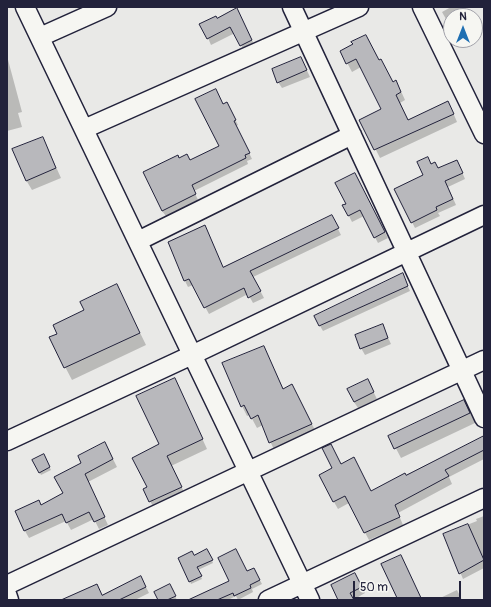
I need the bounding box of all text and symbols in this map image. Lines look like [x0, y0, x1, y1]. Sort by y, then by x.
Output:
north arrow [443, 8, 483, 48]
text: N [459, 10, 467, 23]
scale bar [355, 573, 463, 599]
text: 50 m [360, 580, 388, 595]

